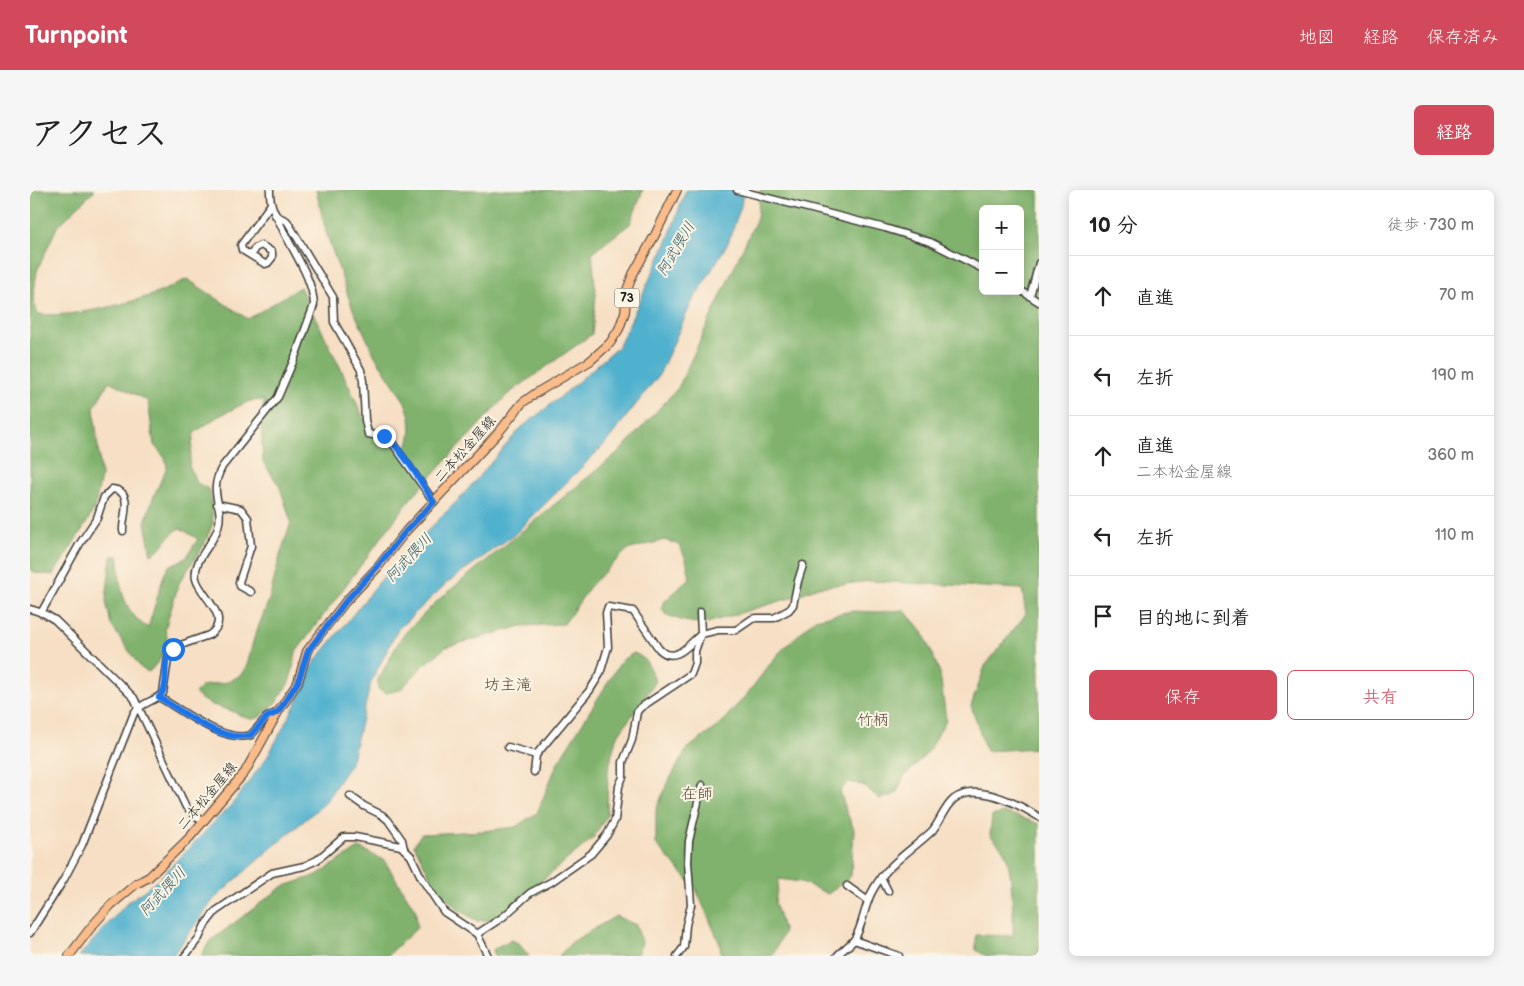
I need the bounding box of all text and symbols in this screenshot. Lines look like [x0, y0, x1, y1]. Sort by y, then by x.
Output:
text: Turnpoint [25, 21, 128, 50]
text: 地図 [1299, 27, 1335, 48]
text: 経路 [1363, 27, 1399, 48]
text: 保存済み [1427, 27, 1499, 48]
button: 経路 [1414, 105, 1494, 155]
text: アクセス [30, 113, 168, 156]
map controls [979, 205, 1024, 295]
button: + [979, 205, 1024, 250]
text: 10 分 [1089, 213, 1138, 238]
text: 徒歩 · 730 m [1387, 216, 1474, 235]
water label: 阿武隈川 [652, 218, 700, 280]
button: − [979, 250, 1024, 295]
icon: ahead [1089, 282, 1117, 310]
text: 70 m [1439, 286, 1474, 305]
text: 直進 [1136, 287, 1174, 310]
road number: 73 [614, 289, 640, 308]
icon: left [1089, 362, 1117, 390]
text: 190 m [1432, 366, 1474, 385]
text: 左折 [1136, 367, 1174, 390]
street label: 二本松金屋線 [431, 412, 499, 486]
route end [373, 425, 396, 448]
text: 直進 [1136, 435, 1174, 458]
icon: ahead [1089, 442, 1117, 470]
text: 360 m [1427, 446, 1474, 465]
text: 二本松金屋線 [1136, 463, 1232, 482]
icon: left [1089, 522, 1117, 550]
text: 110 m [1435, 526, 1474, 545]
text: 左折 [1136, 527, 1174, 550]
water label: 阿武隈川 [382, 530, 436, 586]
icon: arrive [1089, 602, 1117, 630]
text: 目的地に到着 [1136, 607, 1250, 630]
route start [162, 638, 185, 661]
button: 保存 [1089, 670, 1277, 720]
button: 共有 [1287, 670, 1474, 720]
district label: 坊主滝 [484, 676, 532, 695]
district label: 竹柄 [857, 711, 889, 730]
street label: 二本松金屋線 [173, 758, 241, 834]
district label: 在師 [681, 785, 713, 804]
water label: 阿武隈川 [136, 864, 190, 920]

